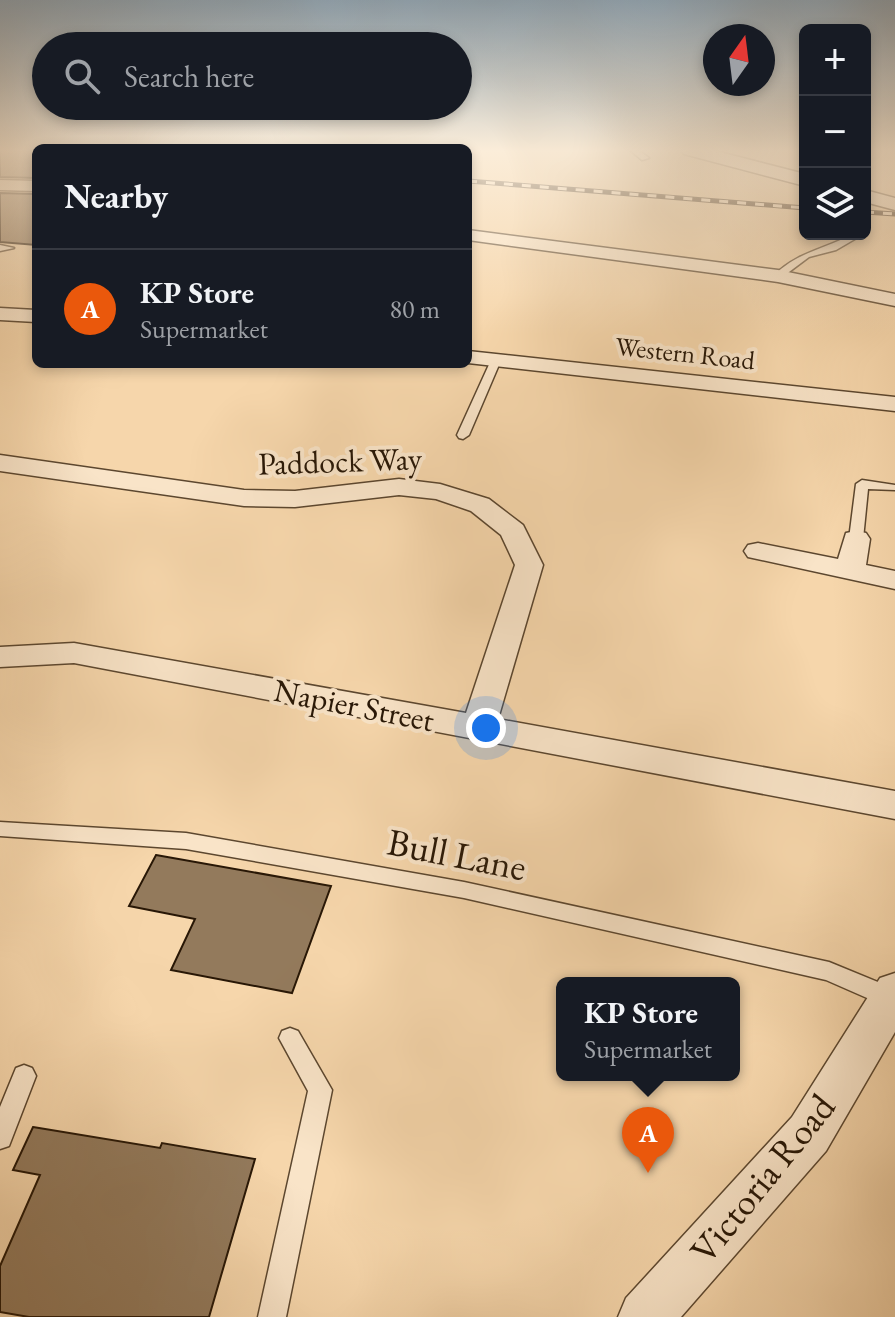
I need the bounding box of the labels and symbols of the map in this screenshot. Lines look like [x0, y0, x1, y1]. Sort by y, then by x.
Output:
north arrow [703, 24, 775, 96]
street label: Western Road [614, 329, 757, 377]
street label: Paddock Way [257, 437, 424, 485]
street label: Napier Street [270, 669, 438, 741]
your location [466, 708, 506, 748]
street label: Bull Lane [383, 817, 531, 891]
street label: Victoria Road [679, 1082, 846, 1273]
pin: A [622, 1107, 674, 1173]

